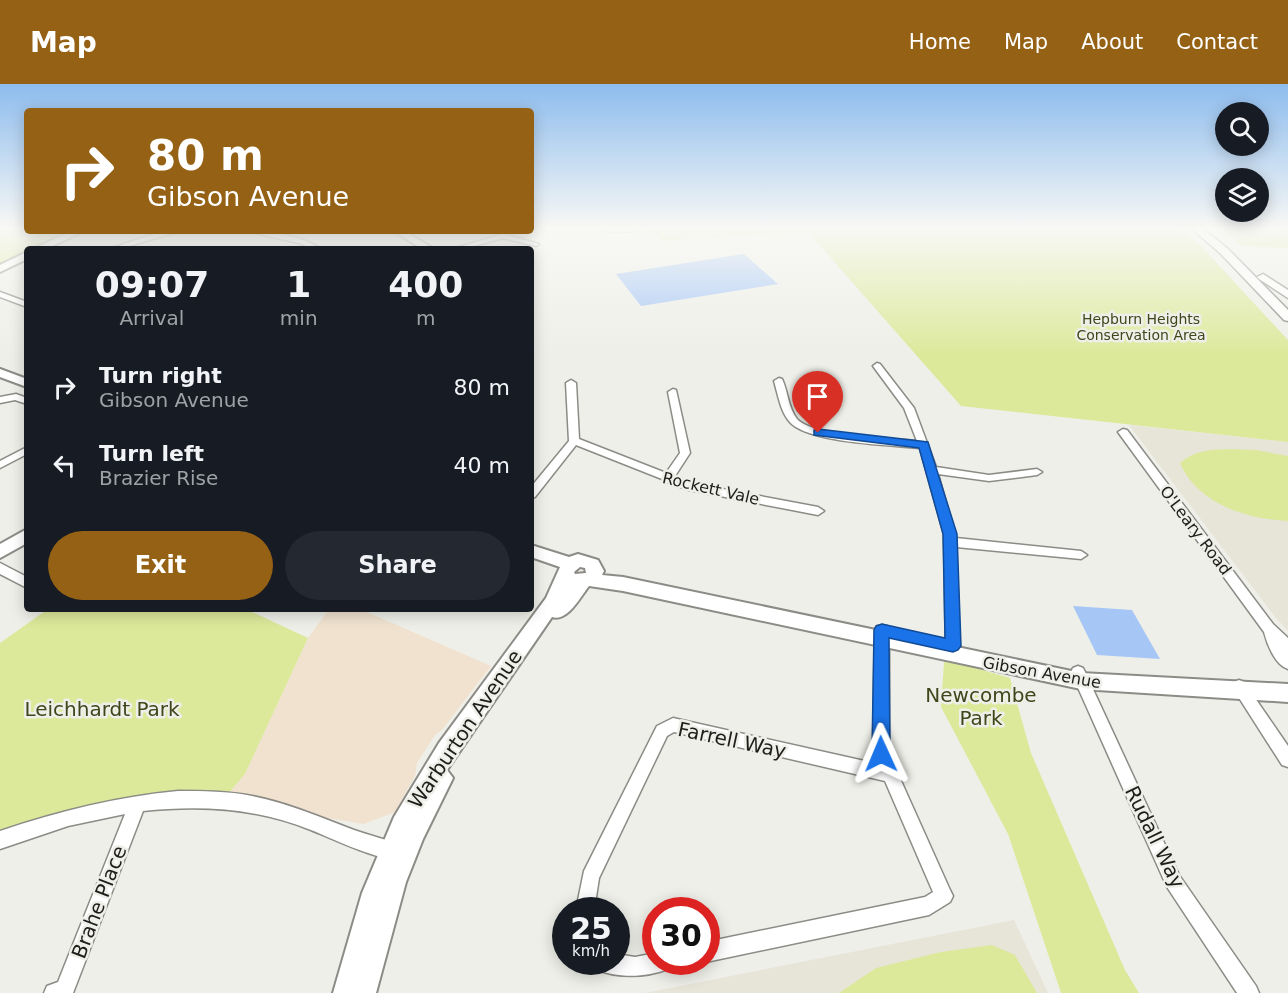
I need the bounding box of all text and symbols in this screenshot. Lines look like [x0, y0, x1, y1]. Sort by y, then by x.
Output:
text: Map [30, 26, 97, 59]
text: Home [909, 30, 971, 54]
text: Map [1004, 30, 1048, 54]
text: About [1081, 30, 1143, 54]
text: Contact [1176, 30, 1258, 54]
map controls [1215, 102, 1269, 222]
button: search [1215, 102, 1269, 156]
text: 80 m [147, 131, 264, 180]
icon: right [48, 132, 126, 210]
button: layers [1215, 168, 1269, 222]
text: Gibson Avenue [147, 181, 349, 212]
text: 09:07 [95, 264, 209, 305]
text: 1 [286, 264, 311, 305]
text: 400 [388, 264, 463, 305]
text: Arrival [119, 306, 184, 330]
text: min [280, 306, 318, 330]
text: m [416, 306, 436, 330]
park label: Hepburn Heights Conservation Area [1076, 311, 1206, 343]
text: Turn right [99, 363, 222, 388]
icon: right [48, 371, 81, 404]
pin [792, 371, 843, 433]
text: 80 m [454, 375, 510, 400]
icon: arrive [801, 380, 834, 413]
text: Gibson Avenue [99, 388, 249, 412]
text: Turn left [99, 441, 204, 466]
icon: left [48, 449, 81, 482]
text: 40 m [454, 453, 510, 478]
text: Brazier Rise [99, 466, 218, 490]
street label: Rockett Vale [661, 468, 761, 509]
street label: O'Leary Road [1156, 482, 1235, 579]
button: Exit [48, 531, 273, 600]
button: Share [285, 531, 510, 600]
street label: Warburton Avenue [403, 645, 527, 813]
street label: Gibson Avenue [981, 653, 1103, 692]
park label: Newcombe Park [925, 683, 1037, 730]
park label: Leichhardt Park [24, 697, 180, 721]
street label: Farrell Way [676, 717, 788, 763]
position arrow [849, 722, 913, 786]
street label: Rudall Way [1120, 782, 1190, 892]
street label: Brahe Place [67, 842, 131, 962]
speed limit sign: 30 [642, 897, 720, 975]
text: 25 [570, 911, 612, 946]
text: km/h [572, 942, 610, 960]

